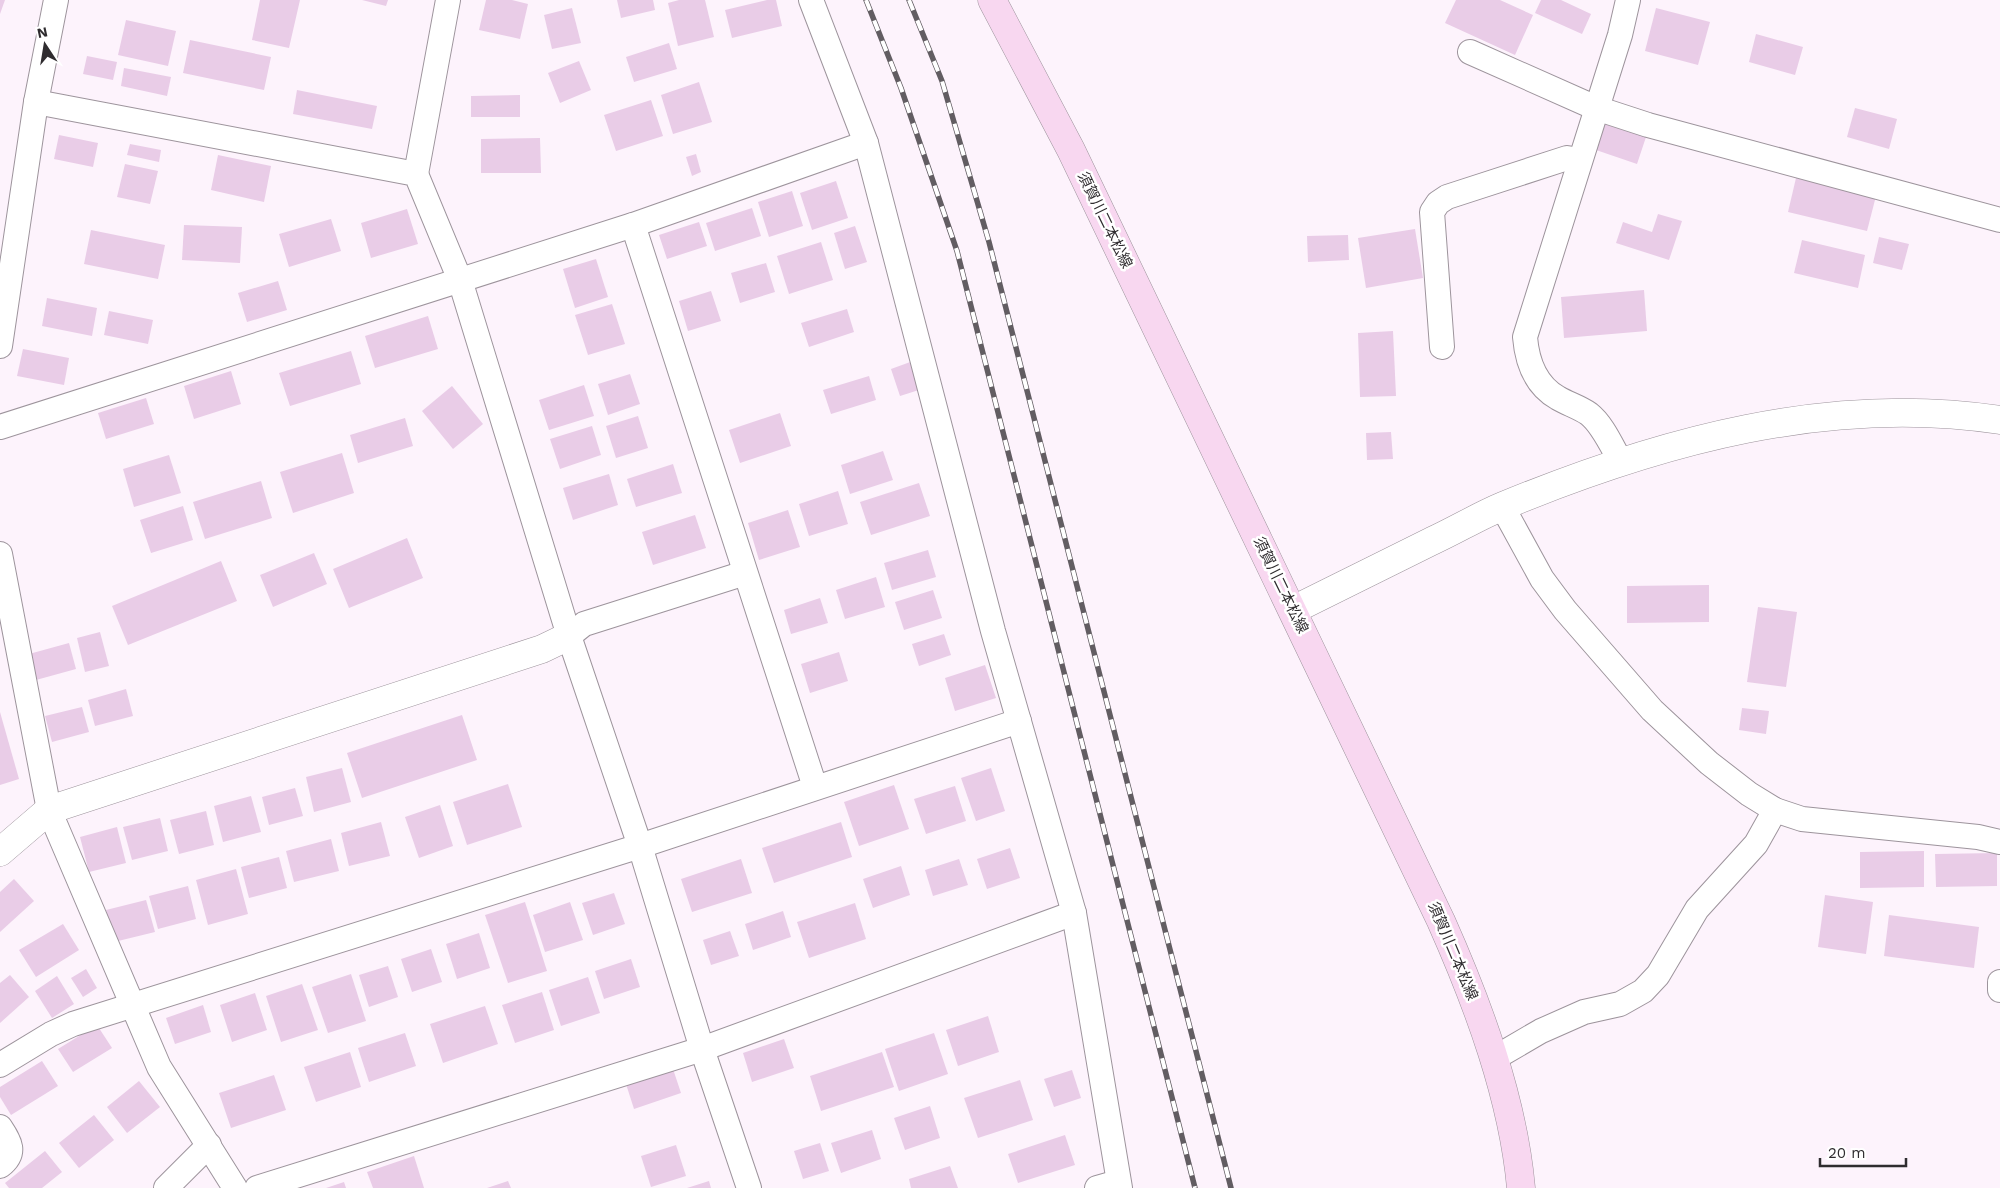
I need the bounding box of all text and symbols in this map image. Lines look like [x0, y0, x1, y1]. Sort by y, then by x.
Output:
north arrow [20, 20, 70, 70]
text: N [36, 23, 49, 41]
street label: 須賀川二本松線 [1074, 169, 1136, 271]
street label: 須賀川二本松線 [1250, 534, 1312, 636]
street label: 須賀川二本松線 [1424, 899, 1482, 1003]
scale bar [1820, 1136, 1906, 1168]
text: 20 m [1828, 1144, 1866, 1162]

